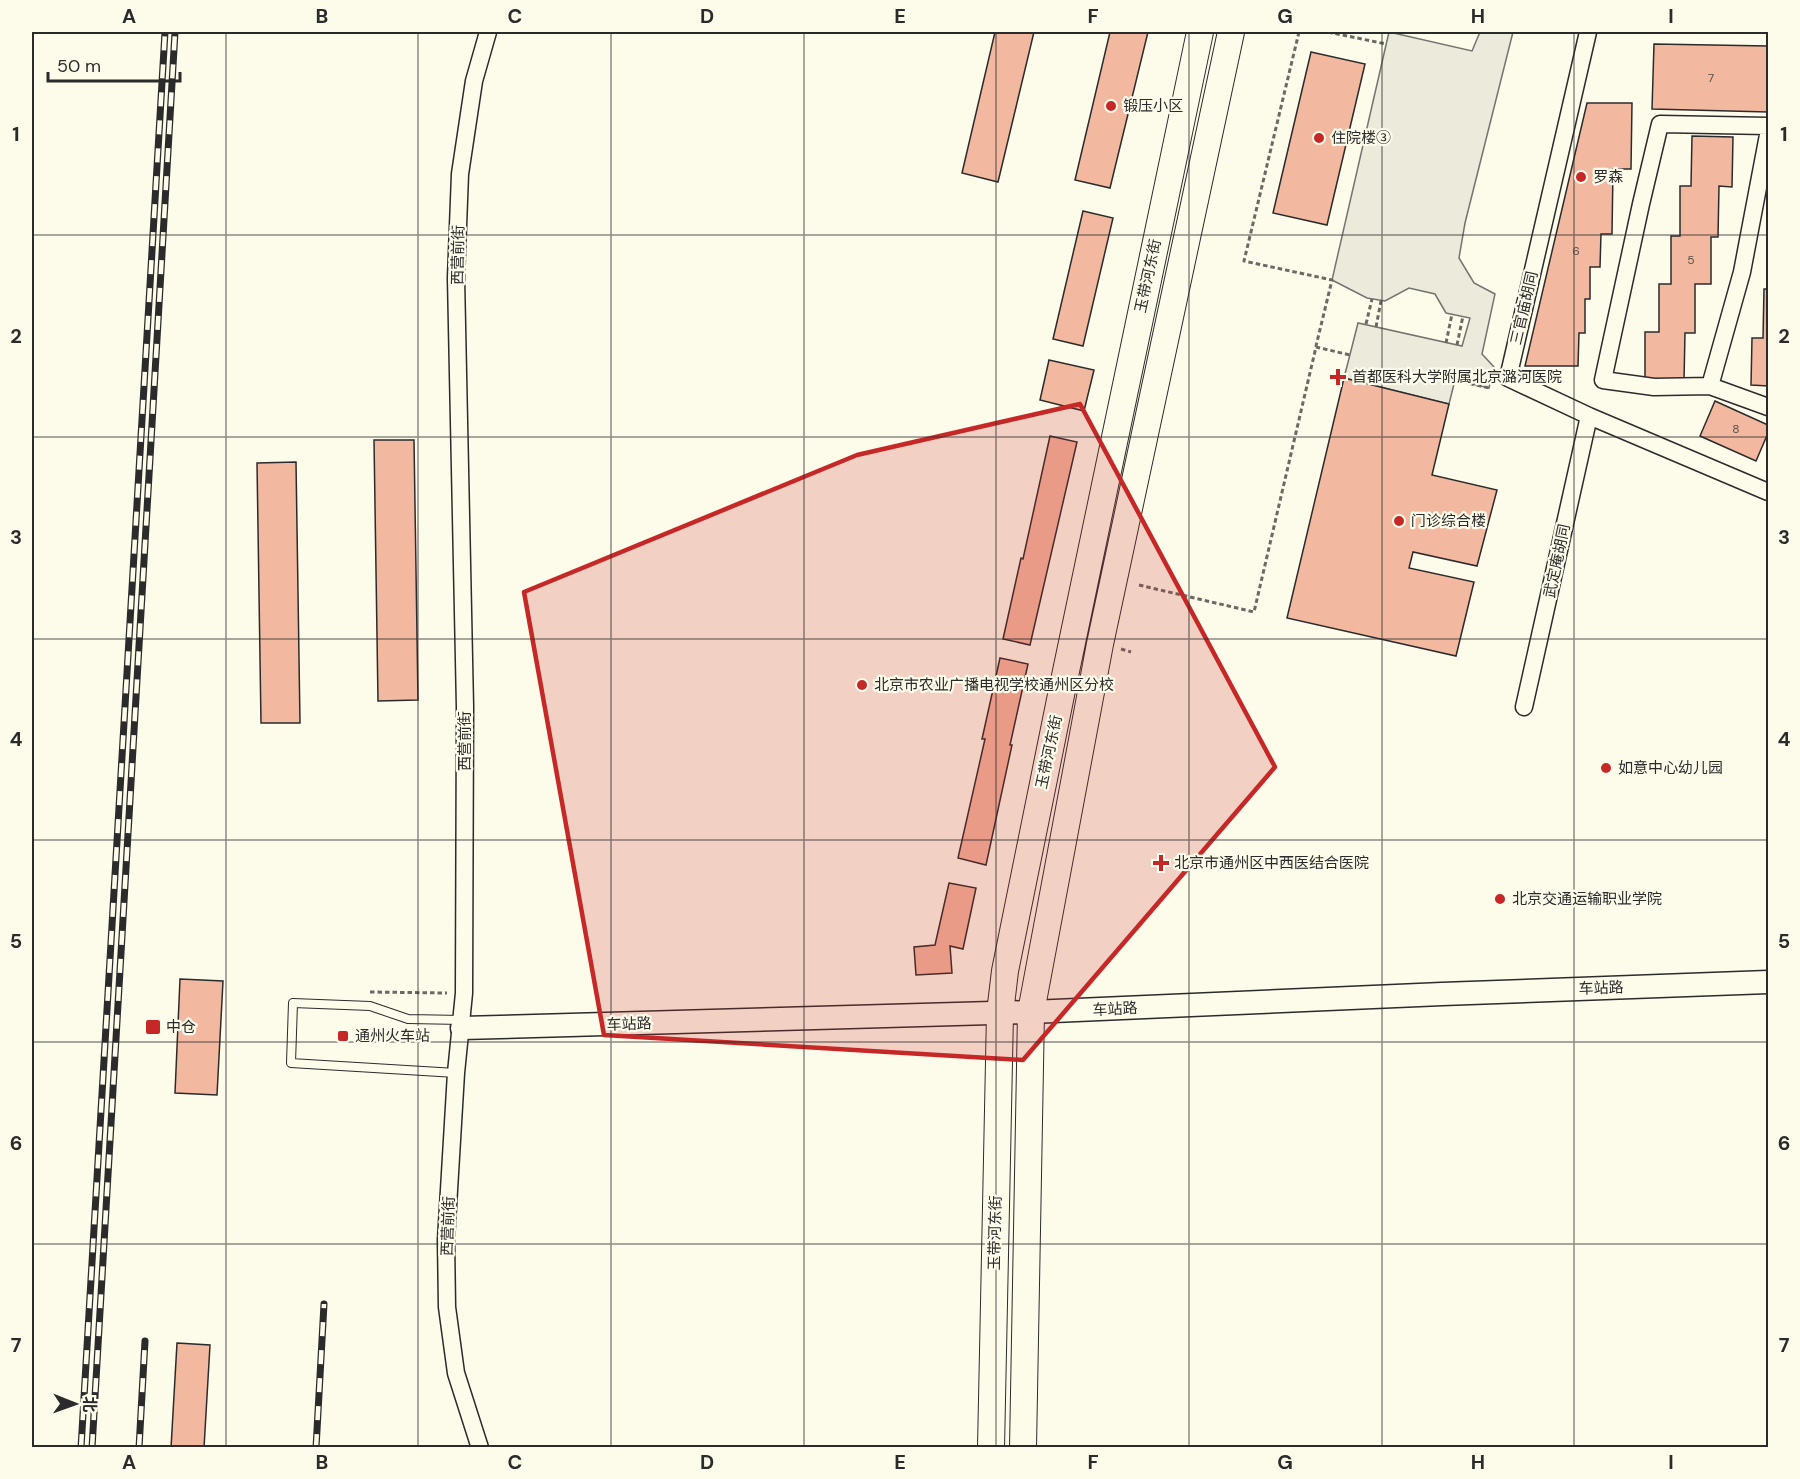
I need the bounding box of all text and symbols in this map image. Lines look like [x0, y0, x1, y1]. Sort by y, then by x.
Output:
text: A [122, 3, 136, 29]
text: B [316, 3, 328, 29]
text: C [508, 3, 522, 29]
text: D [700, 3, 714, 29]
text: E [894, 3, 906, 29]
text: F [1087, 3, 1099, 29]
text: G [1277, 3, 1293, 29]
text: H [1471, 3, 1485, 29]
text: I [1668, 3, 1674, 29]
scale bar [48, 45, 180, 83]
text: 50 m [57, 54, 101, 78]
house number: 7 [1708, 70, 1714, 86]
place label: 锻压小区 [1123, 96, 1183, 116]
marker: 锻压小区 [1104, 99, 1118, 113]
text: 1 [12, 121, 20, 147]
text: 1 [1780, 121, 1788, 147]
place label: 住院楼③ [1331, 128, 1391, 148]
marker: 住院楼③ [1312, 131, 1326, 145]
place label: 罗森 [1593, 167, 1623, 187]
marker: 罗森 [1574, 170, 1588, 184]
street label: 西营前街 [447, 225, 469, 285]
street label: 玉带河东街 [1130, 237, 1166, 315]
house number: 6 [1572, 243, 1580, 259]
house number: 5 [1687, 252, 1695, 268]
street label: 三官庙胡同 [1506, 269, 1542, 347]
text: 2 [10, 323, 22, 349]
text: 2 [1778, 323, 1790, 349]
place label: 首都医科大学附属北京潞河医院 [1352, 367, 1562, 387]
marker: 首都医科大学附属北京潞河医院 [1329, 368, 1347, 386]
house number: 8 [1732, 421, 1740, 437]
place label: 门诊综合楼 [1411, 511, 1486, 531]
marker: 门诊综合楼 [1392, 514, 1406, 528]
street label: 武定庵胡同 [1539, 522, 1575, 600]
text: 3 [10, 524, 22, 550]
text: 3 [1778, 524, 1790, 550]
place label: 北京市农业广播电视学校通州区分校 [874, 675, 1114, 695]
marker: 北京市农业广播电视学校通州区分校 [855, 678, 869, 692]
street label: 西营前街 [455, 711, 475, 771]
street label: 玉带河东街 [1031, 713, 1067, 791]
text: 4 [10, 726, 23, 752]
text: 4 [1778, 726, 1791, 752]
place label: 如意中心幼儿园 [1618, 758, 1723, 778]
marker: 如意中心幼儿园 [1599, 761, 1613, 775]
place label: 北京市通州区中西医结合医院 [1174, 853, 1369, 873]
marker: 北京市通州区中西医结合医院 [1152, 854, 1170, 872]
place label: 北京交通运输职业学院 [1512, 889, 1662, 909]
marker: 北京交通运输职业学院 [1493, 892, 1507, 906]
text: 5 [10, 928, 22, 954]
text: 5 [1778, 928, 1790, 954]
street label: 车站路 [1578, 977, 1624, 999]
street label: 车站路 [1092, 998, 1138, 1020]
street label: 车站路 [606, 1013, 652, 1035]
place label: 中仓 [166, 1017, 196, 1037]
marker: 中仓 [144, 1018, 162, 1036]
place label: 通州火车站 [355, 1026, 430, 1046]
marker: 通州火车站 [336, 1029, 350, 1043]
text: 6 [10, 1130, 22, 1156]
text: 6 [1778, 1130, 1790, 1156]
street label: 玉带河东街 [984, 1195, 1006, 1271]
street label: 西营前街 [437, 1196, 459, 1256]
text: 7 [11, 1332, 22, 1358]
text: 7 [1779, 1332, 1790, 1358]
north arrow [45, 1374, 105, 1434]
text: 北 [79, 1396, 100, 1412]
text: A [122, 1449, 136, 1475]
text: B [316, 1449, 328, 1475]
text: C [508, 1449, 522, 1475]
text: D [700, 1449, 714, 1475]
text: E [894, 1449, 906, 1475]
text: F [1087, 1449, 1099, 1475]
text: G [1277, 1449, 1293, 1475]
text: H [1471, 1449, 1485, 1475]
text: I [1668, 1449, 1674, 1475]

